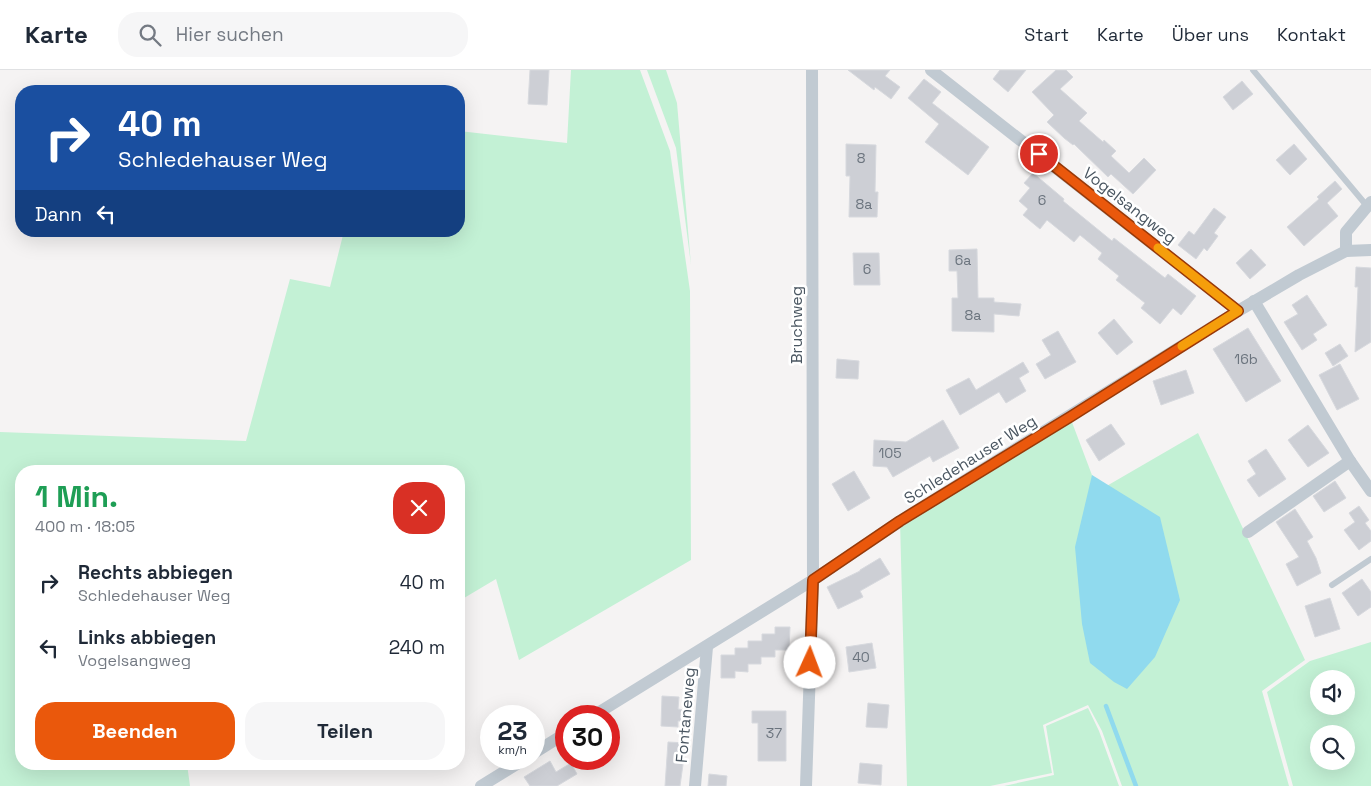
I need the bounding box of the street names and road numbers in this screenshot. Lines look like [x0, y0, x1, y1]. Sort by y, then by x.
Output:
street label: Vogelsangweg [1079, 162, 1181, 248]
street label: Bruchweg [786, 286, 807, 364]
street label: Schledehauser Weg [900, 410, 1040, 509]
street label: Fontaneweg [671, 666, 700, 764]

